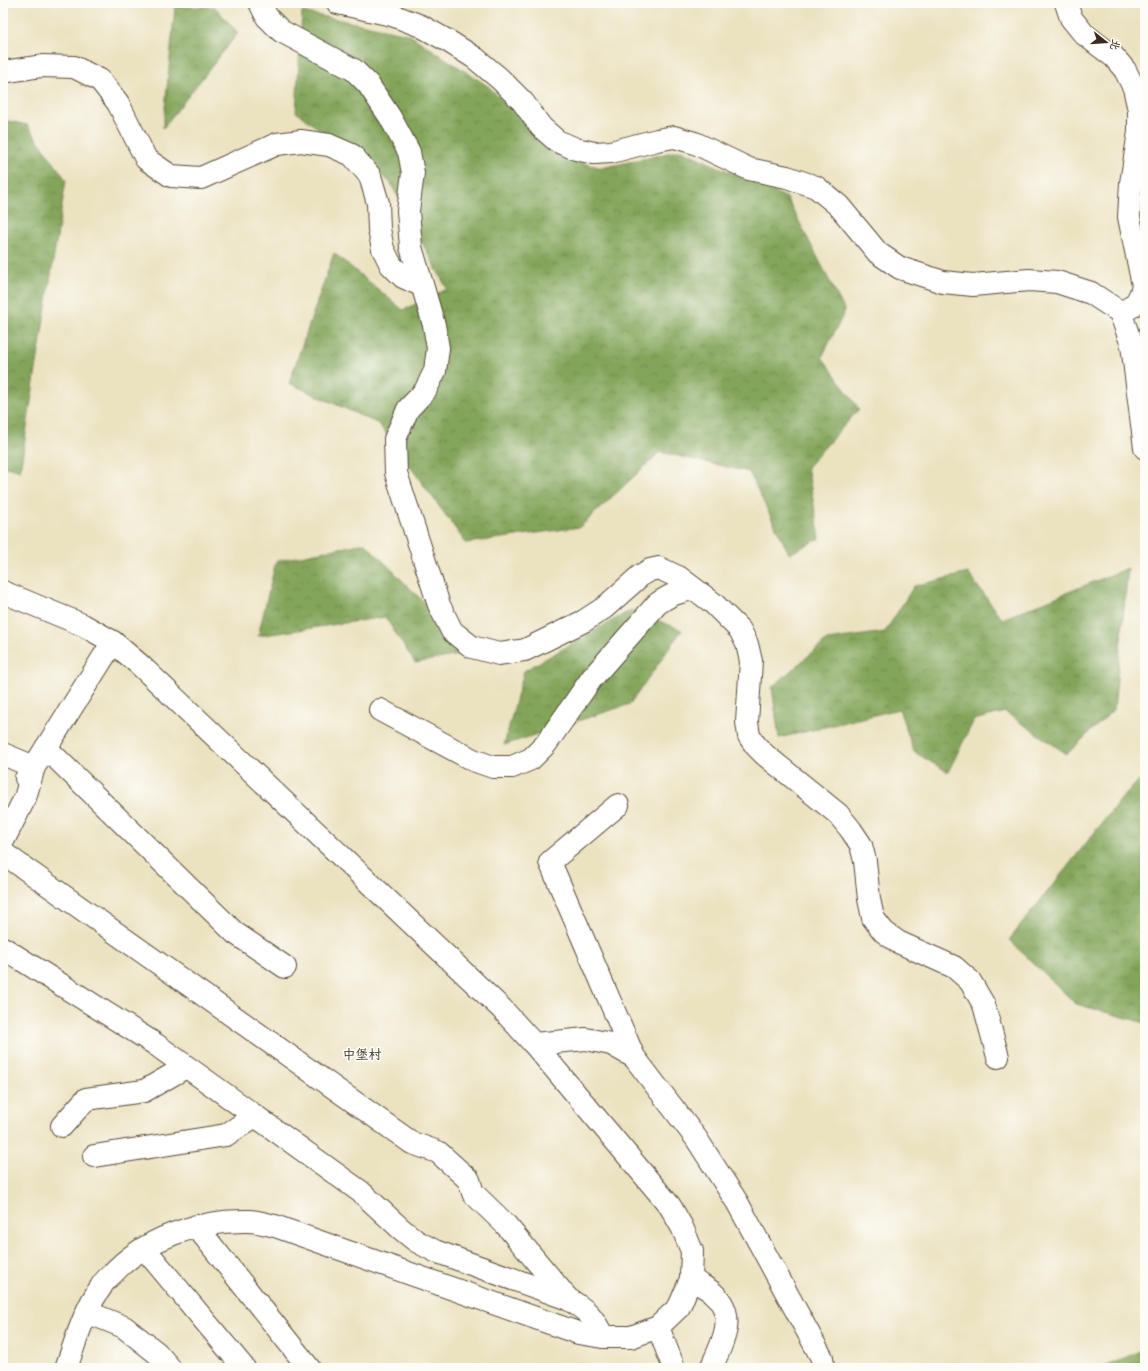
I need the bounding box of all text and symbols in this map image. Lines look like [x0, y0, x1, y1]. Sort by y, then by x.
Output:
north arrow [1086, 22, 1126, 62]
text: 北 [1106, 37, 1124, 52]
district label: 中堡村 [342, 1046, 382, 1063]

